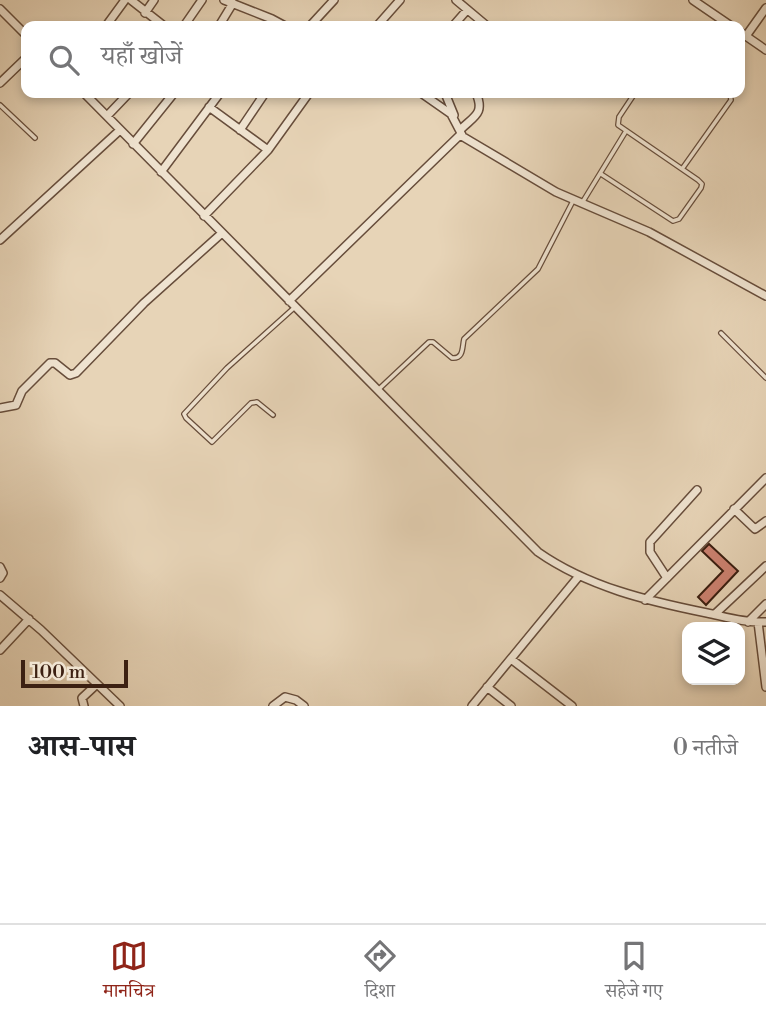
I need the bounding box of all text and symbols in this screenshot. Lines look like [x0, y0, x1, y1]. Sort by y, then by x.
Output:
search box [21, 21, 745, 98]
text: यहाँ खोजें [101, 40, 182, 72]
icon: search [45, 41, 83, 79]
map controls [682, 622, 745, 685]
button: layers [682, 622, 745, 685]
scale bar [21, 657, 128, 689]
text: 100 m [32, 660, 85, 684]
text: आस-पास [28, 728, 135, 766]
text: 0 नतीजे [673, 734, 738, 762]
tab: मानचित्र [103, 937, 155, 1009]
tab: दिशा [361, 937, 399, 1009]
tab: सहेजे गए [605, 937, 663, 1009]

